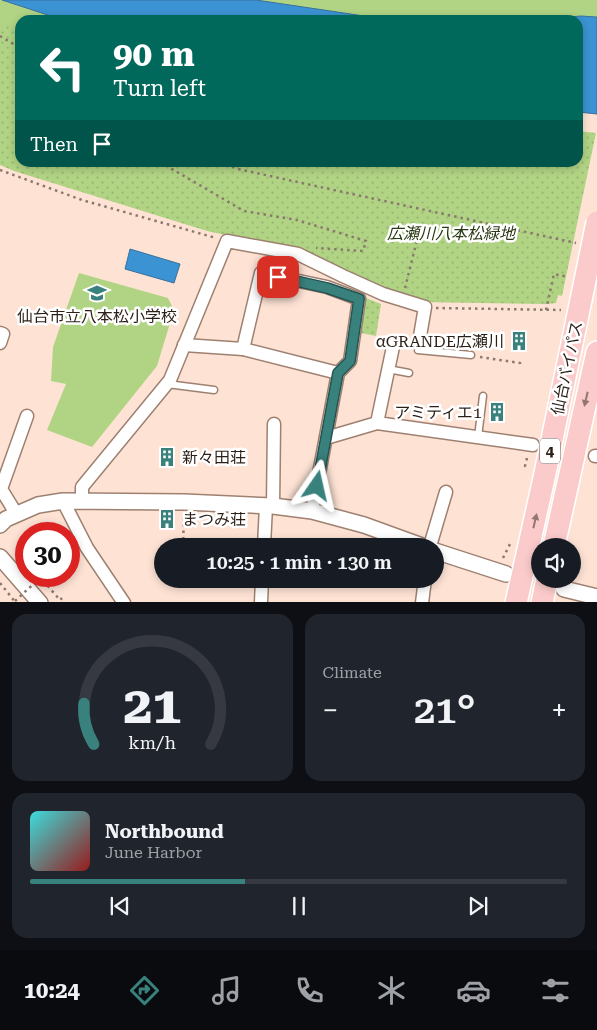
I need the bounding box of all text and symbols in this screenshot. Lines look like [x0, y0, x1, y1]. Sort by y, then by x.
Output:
text: 90 m [113, 34, 195, 75]
icon: left [30, 35, 95, 100]
text: Turn left [113, 76, 206, 101]
icon: arrive [88, 130, 116, 158]
text: Then [30, 133, 78, 156]
park label: 広瀬川八本松緑地 [387, 224, 517, 243]
pin [257, 256, 299, 298]
icon: arrive [264, 263, 292, 291]
school or university icon: 仙台市立八本松小学校 [86, 282, 108, 304]
place label: 仙台市立八本松小学校 [17, 307, 177, 326]
street label: 仙台バイパス [548, 319, 586, 417]
building icon: αGRANDE広瀬川 [508, 330, 530, 352]
place label: αGRANDE広瀬川 [376, 332, 504, 351]
one-way arrow [582, 392, 590, 407]
building icon: アミティエ1 [486, 401, 508, 423]
place label: アミティエ1 [394, 403, 482, 422]
road number: 4 [540, 438, 560, 464]
building icon: 新々田荘 [156, 446, 178, 468]
place label: 新々田荘 [182, 448, 246, 467]
position arrow [290, 459, 342, 511]
building icon: まつみ荘 [156, 508, 178, 530]
place label: まつみ荘 [182, 510, 246, 529]
one-way arrow [531, 513, 539, 528]
speed limit sign: 30 [15, 522, 80, 587]
map controls [531, 538, 581, 588]
button: sound [531, 538, 581, 588]
text: 10:25 · 1 min · 130 m [206, 551, 392, 574]
text: Climate [323, 663, 382, 682]
text: 21 [123, 675, 181, 736]
text: 21° [414, 688, 475, 732]
text: − [323, 694, 338, 727]
text: + [551, 694, 567, 727]
text: km/h [128, 732, 177, 753]
text: Northbound [105, 820, 224, 843]
text: June Harbor [105, 843, 202, 862]
icon: previous [106, 892, 134, 920]
icon: pause [285, 892, 313, 920]
icon: next [464, 892, 492, 920]
icon: directions [127, 973, 162, 1008]
icon: music [209, 973, 244, 1008]
icon: phone [292, 973, 327, 1008]
icon: climate [374, 973, 409, 1008]
icon: car [456, 973, 491, 1008]
icon: filters [538, 973, 573, 1008]
text: 10:24 [24, 978, 80, 1003]

